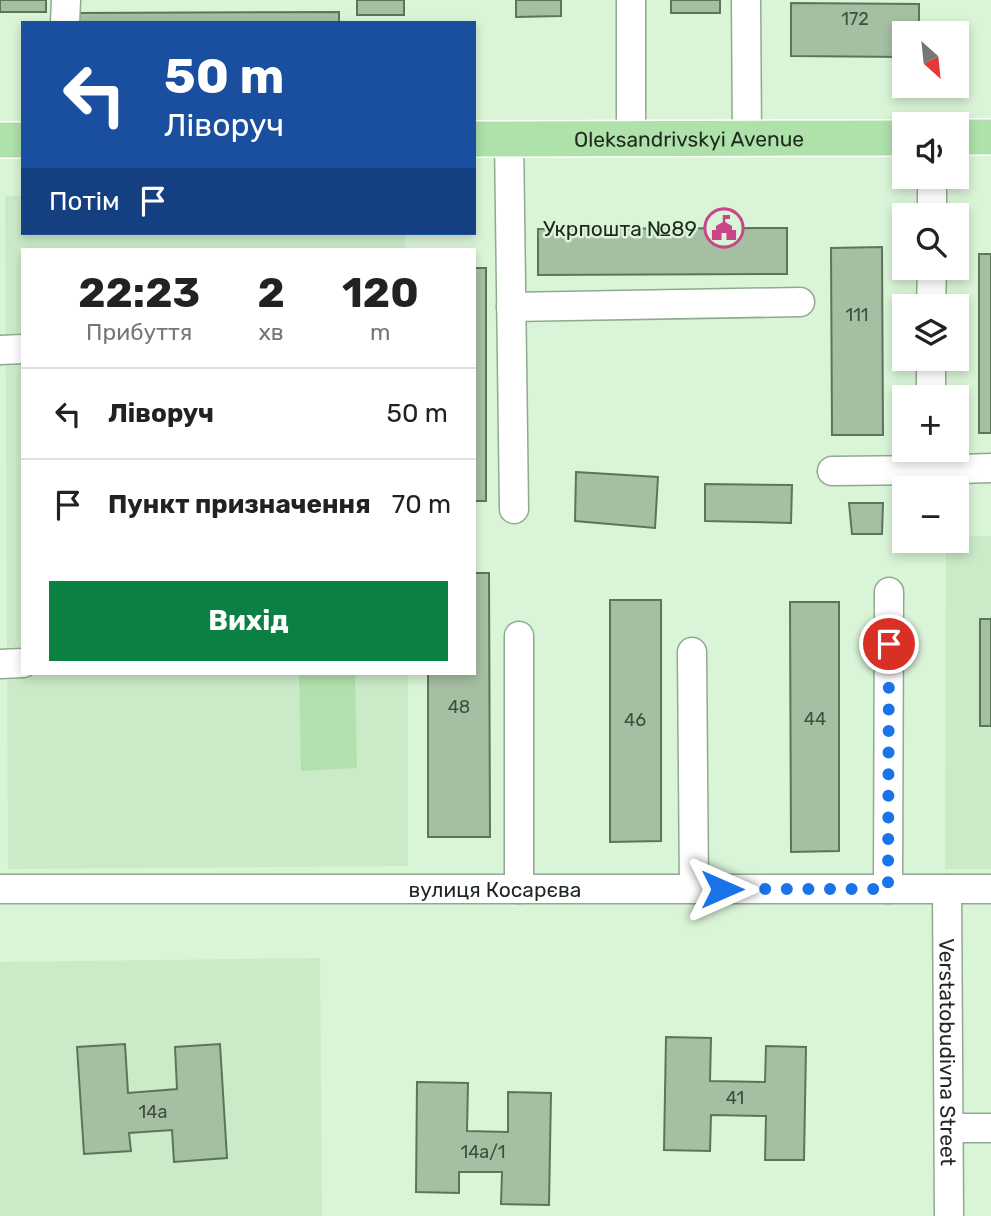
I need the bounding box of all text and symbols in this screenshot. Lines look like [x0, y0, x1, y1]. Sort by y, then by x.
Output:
house number: 172 [841, 8, 869, 30]
north arrow [892, 21, 970, 98]
map controls [892, 21, 969, 553]
text: 50 m [164, 47, 284, 105]
icon: left [49, 49, 140, 140]
text: Ліворуч [164, 106, 284, 144]
button: sound [892, 112, 969, 189]
street label: Oleksandrivskyi Avenue [574, 126, 804, 151]
icon: arrive [134, 182, 172, 220]
text: Потім [49, 186, 120, 217]
button: search [892, 203, 969, 280]
public building icon: Укрпошта №89 [703, 207, 745, 249]
place label: Укрпошта №89 [543, 216, 697, 241]
text: 22:23 [78, 268, 200, 318]
text: 2 [257, 268, 285, 318]
text: 120 [342, 268, 419, 318]
button: layers [892, 294, 969, 371]
house number: 111 [845, 304, 869, 326]
text: Прибуття [86, 318, 192, 346]
text: хв [258, 318, 284, 346]
text: m [370, 318, 391, 346]
button: + [892, 385, 969, 462]
icon: left [49, 395, 87, 433]
text: Ліворуч [108, 398, 214, 429]
text: 50 m [387, 398, 448, 429]
button: − [892, 476, 969, 553]
icon: arrive [49, 486, 87, 524]
text: Пункт призначення [108, 489, 371, 520]
text: 70 m [392, 489, 451, 520]
button: Вихід [49, 581, 448, 661]
pin [859, 614, 919, 674]
icon: arrive [870, 625, 908, 663]
house number: 48 [448, 696, 470, 718]
house number: 44 [804, 708, 826, 730]
house number: 46 [624, 709, 646, 731]
position arrow [685, 852, 759, 926]
street label: вулиця Косарєва [409, 877, 581, 902]
street label: Verstatobudivna Street [935, 938, 961, 1166]
house number: 41 [726, 1087, 744, 1109]
house number: 14а [139, 1101, 167, 1123]
house number: 14а/1 [460, 1141, 506, 1163]

